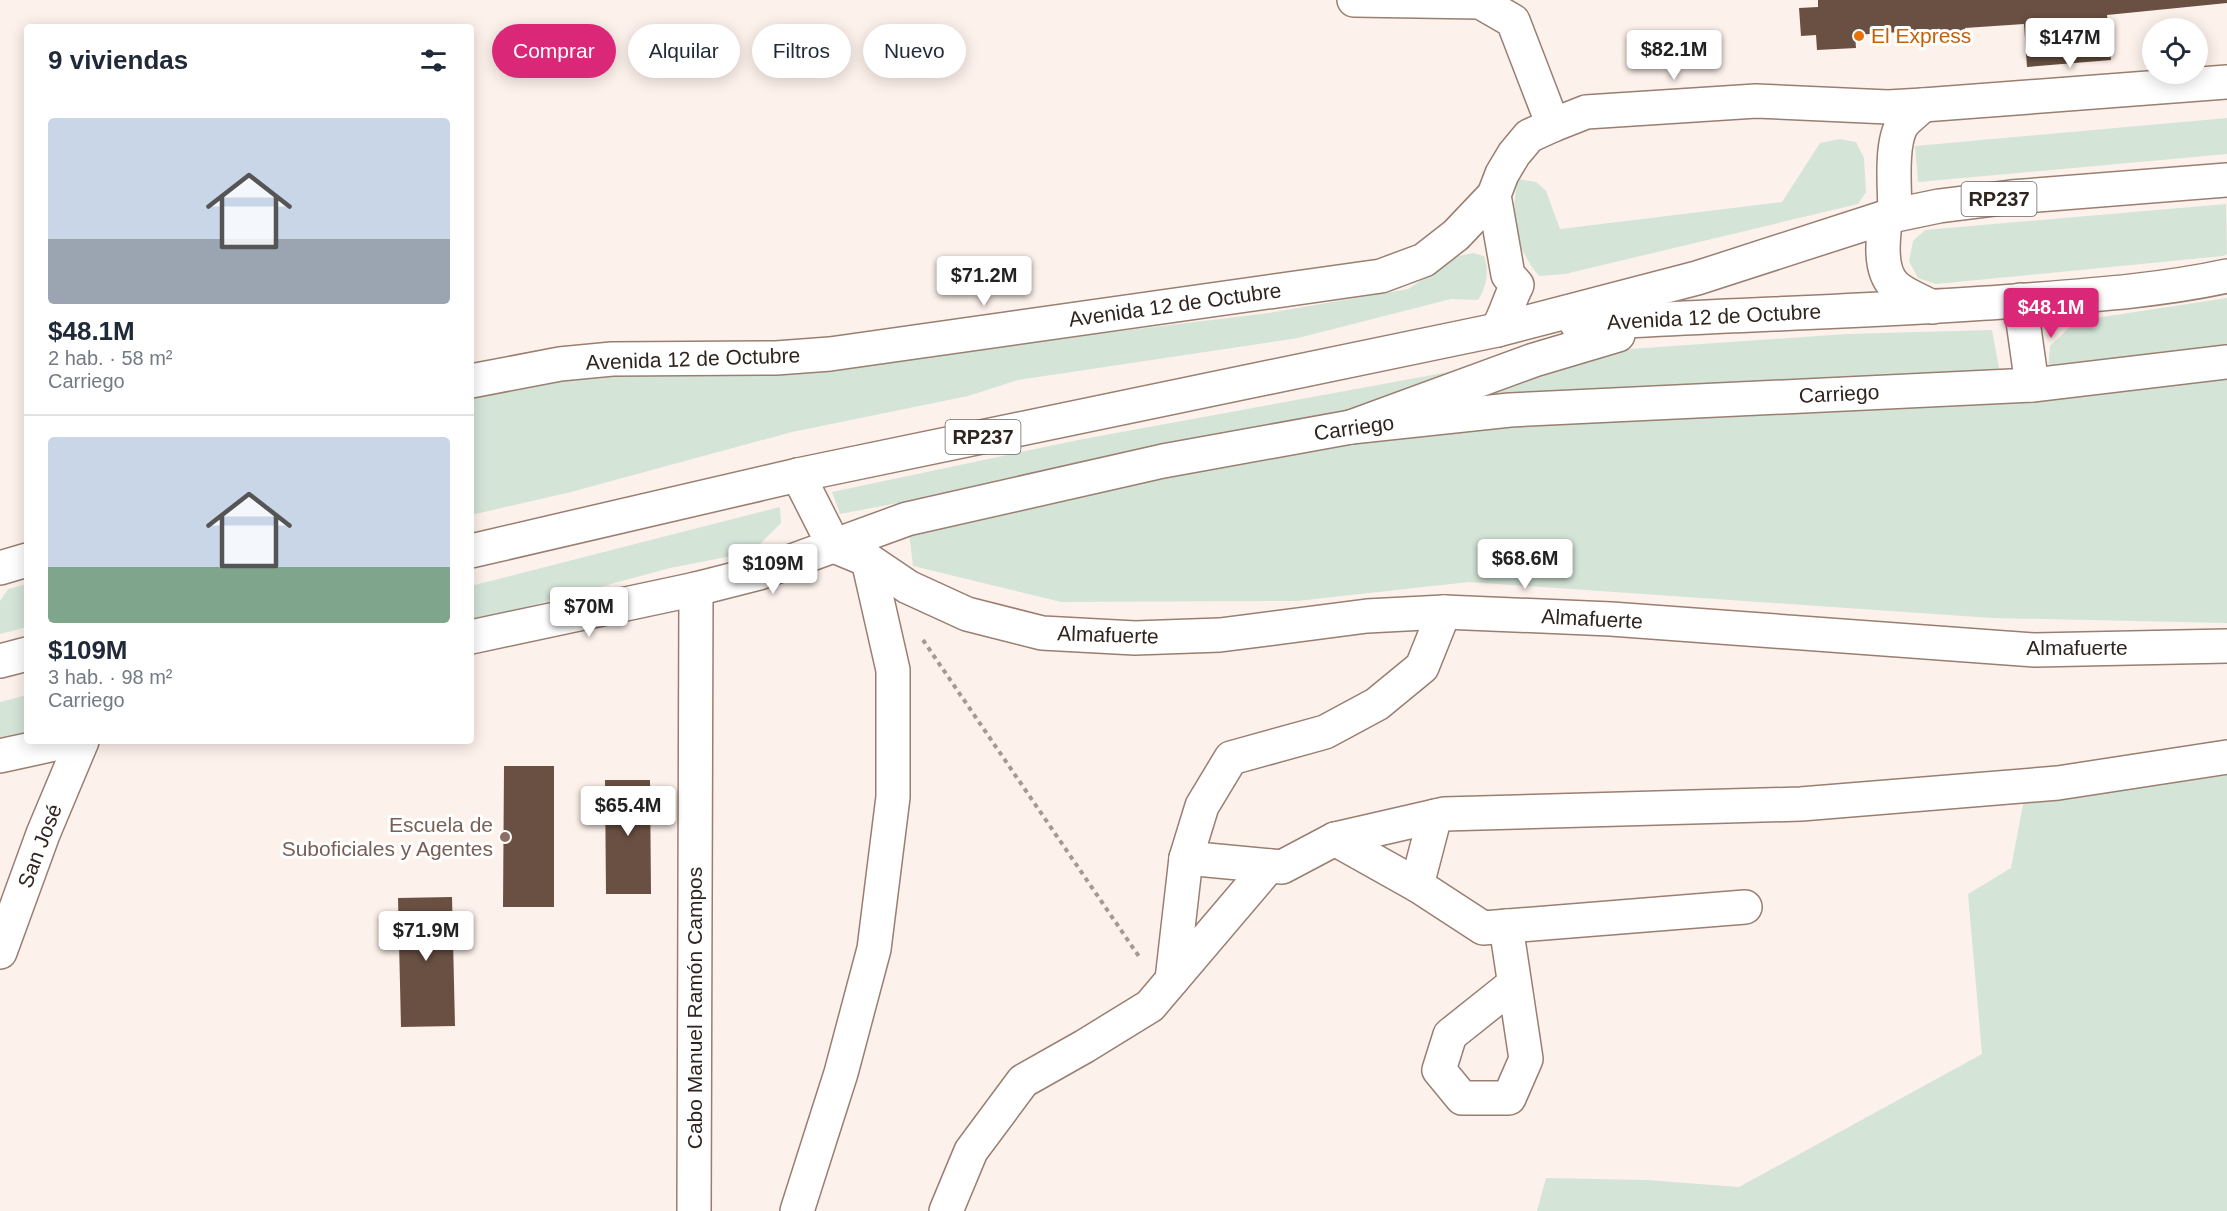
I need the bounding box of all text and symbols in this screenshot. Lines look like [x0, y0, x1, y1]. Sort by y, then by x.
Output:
pin: $147M [2028, 18, 2112, 69]
map controls [2142, 18, 2208, 84]
button: locate [2142, 18, 2208, 84]
chip: Comprar [492, 24, 616, 78]
chip: Alquilar [628, 24, 740, 78]
chip: Filtros [752, 24, 851, 78]
chip: Nuevo [863, 24, 966, 78]
place label: El Express [1871, 24, 1971, 47]
text: $147M [2039, 26, 2101, 48]
marker: El Express [1852, 29, 1866, 43]
pin: $82.1M [1625, 30, 1723, 81]
text: $82.1M [1641, 38, 1707, 60]
icon: filters [417, 44, 450, 77]
text: 9 viviendas [48, 45, 188, 75]
icon: home [195, 157, 303, 265]
road number: RP237 [1962, 182, 2036, 216]
pin: $71.2M [935, 256, 1033, 307]
text: $71.2M [951, 264, 1017, 286]
street label: Avenida 12 de Octubre [1067, 278, 1283, 331]
pin: $48.1M [2002, 288, 2100, 339]
text: $48.1M [2018, 296, 2084, 318]
street label: Avenida 12 de Octubre [1606, 299, 1822, 334]
text: $48.1M [48, 316, 135, 346]
street label: Avenida 12 de Octubre [585, 343, 801, 374]
text: 2 hab. · 58 m² [48, 347, 173, 369]
text: Carriego [48, 370, 125, 392]
street label: Carriego [1798, 380, 1880, 407]
street label: Carriego [1312, 411, 1395, 444]
road number: RP237 [946, 420, 1020, 454]
icon: home [195, 476, 303, 584]
pin: $68.6M [1476, 539, 1574, 590]
pin: $109M [731, 544, 815, 595]
text: $68.6M [1492, 547, 1558, 569]
text: $109M [742, 552, 804, 574]
pin: $70M [553, 587, 625, 638]
text: $70M [564, 595, 614, 617]
street label: Almafuerte [1541, 604, 1643, 633]
street label: Almafuerte [1057, 621, 1159, 648]
text: $109M [48, 635, 128, 665]
street label: Almafuerte [2026, 636, 2128, 659]
text: 3 hab. · 98 m² [48, 666, 173, 688]
text: Carriego [48, 689, 125, 711]
pin: $65.4M [579, 786, 677, 837]
text: $65.4M [595, 794, 661, 816]
street label: San José [13, 801, 66, 891]
place label: Escuela de Suboficiales y Agentes [282, 813, 493, 860]
marker: Escuela de Suboficiales y Agentes [498, 830, 512, 844]
street label: Cabo Manuel Ramón Campos [683, 867, 706, 1149]
pin: $71.9M [377, 911, 475, 962]
text: $71.9M [393, 919, 459, 941]

